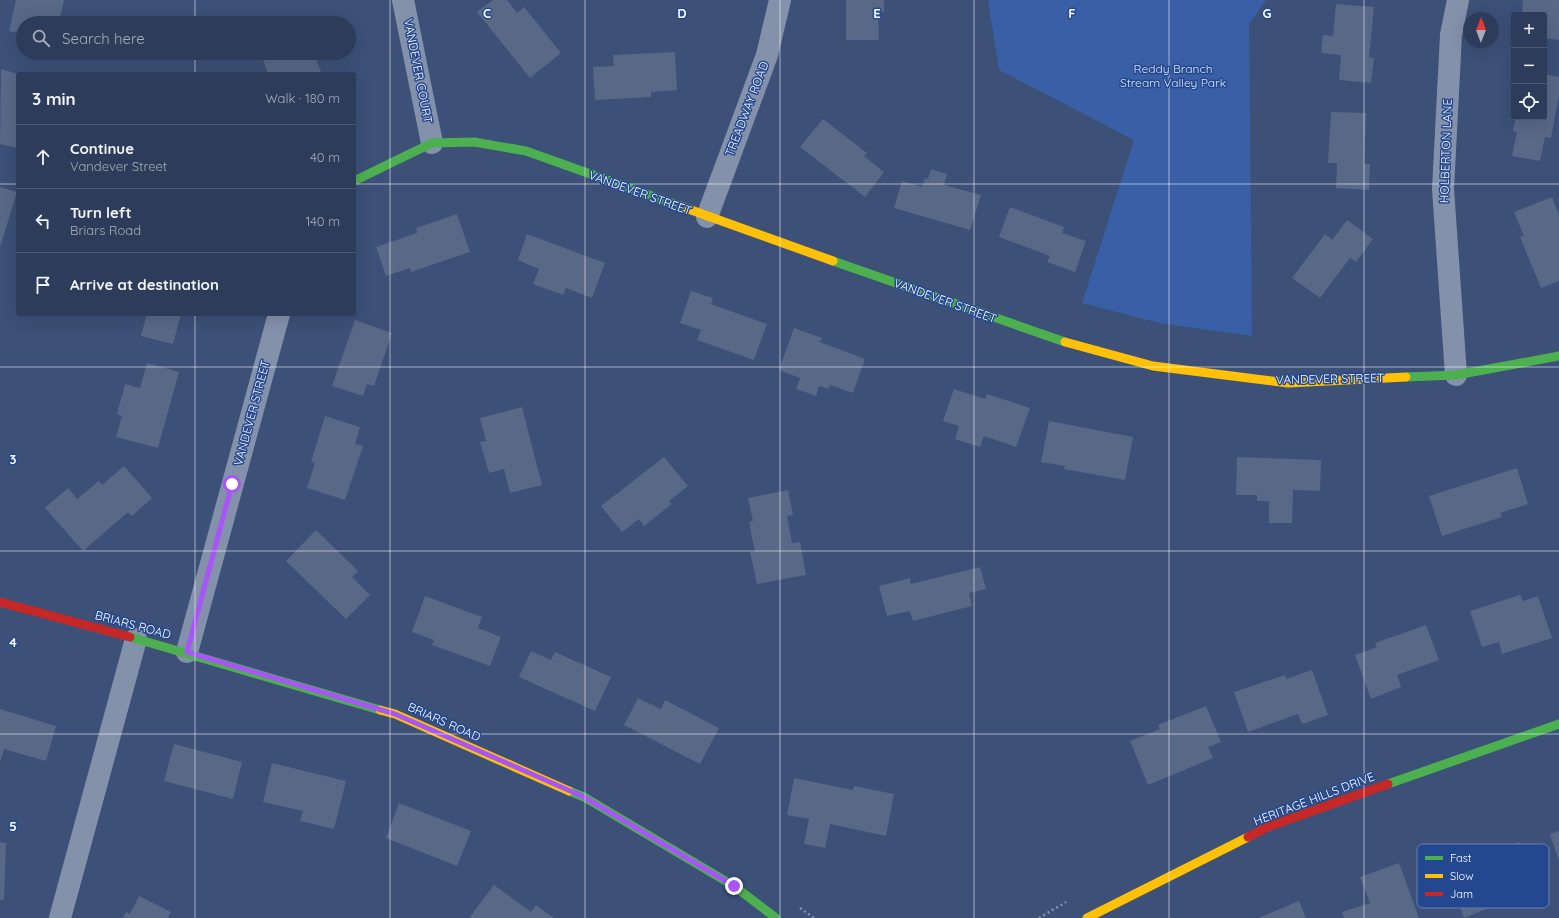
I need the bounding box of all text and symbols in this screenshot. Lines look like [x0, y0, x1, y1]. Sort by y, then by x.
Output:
text: C [483, 5, 491, 21]
text: D [677, 5, 687, 21]
text: E [873, 5, 881, 21]
text: F [1068, 5, 1076, 21]
text: G [1262, 5, 1272, 21]
north arrow [1463, 12, 1499, 48]
map controls [1511, 12, 1547, 120]
button: + [1511, 12, 1547, 48]
search box [16, 16, 356, 60]
street label: VANDEVER COURT [401, 17, 436, 125]
icon: search [30, 27, 52, 49]
text: Search here [62, 29, 145, 48]
button: − [1511, 48, 1547, 84]
street label: TREADWAY ROAD [722, 59, 772, 158]
park label: Reddy Branch Stream Valley Park [1120, 61, 1226, 90]
button: locate [1511, 84, 1547, 120]
text: 3 min [32, 88, 76, 109]
text: Walk · 180 m [265, 90, 340, 106]
street label: HOLBERTON LANE [1436, 98, 1455, 204]
text: Continue [70, 139, 134, 158]
icon: ahead [32, 146, 54, 168]
text: 40 m [310, 149, 340, 165]
text: Vandever Street [70, 158, 167, 174]
street label: VANDEVER STREET [587, 167, 694, 218]
text: Turn left [70, 203, 132, 222]
icon: left [32, 210, 54, 232]
text: 140 m [305, 213, 340, 229]
text: Briars Road [70, 222, 141, 238]
icon: arrive [32, 274, 54, 296]
text: Arrive at destination [70, 275, 219, 294]
street label: VANDEVER STREET [892, 275, 999, 326]
street label: VANDEVER STREET [230, 359, 273, 467]
street label: VANDEVER STREET [1276, 370, 1384, 387]
text: 3 [10, 451, 17, 467]
route start [223, 475, 241, 493]
street label: BRIARS ROAD [93, 607, 173, 642]
text: 4 [9, 634, 17, 650]
street label: BRIARS ROAD [405, 699, 483, 744]
street label: HERITAGE HILLS DRIVE [1251, 769, 1377, 829]
text: 5 [9, 818, 17, 834]
legend [1417, 844, 1549, 908]
text: Fast [1450, 851, 1472, 865]
text: Slow [1450, 869, 1474, 883]
route end [725, 877, 743, 895]
text: Jam [1450, 887, 1473, 901]

